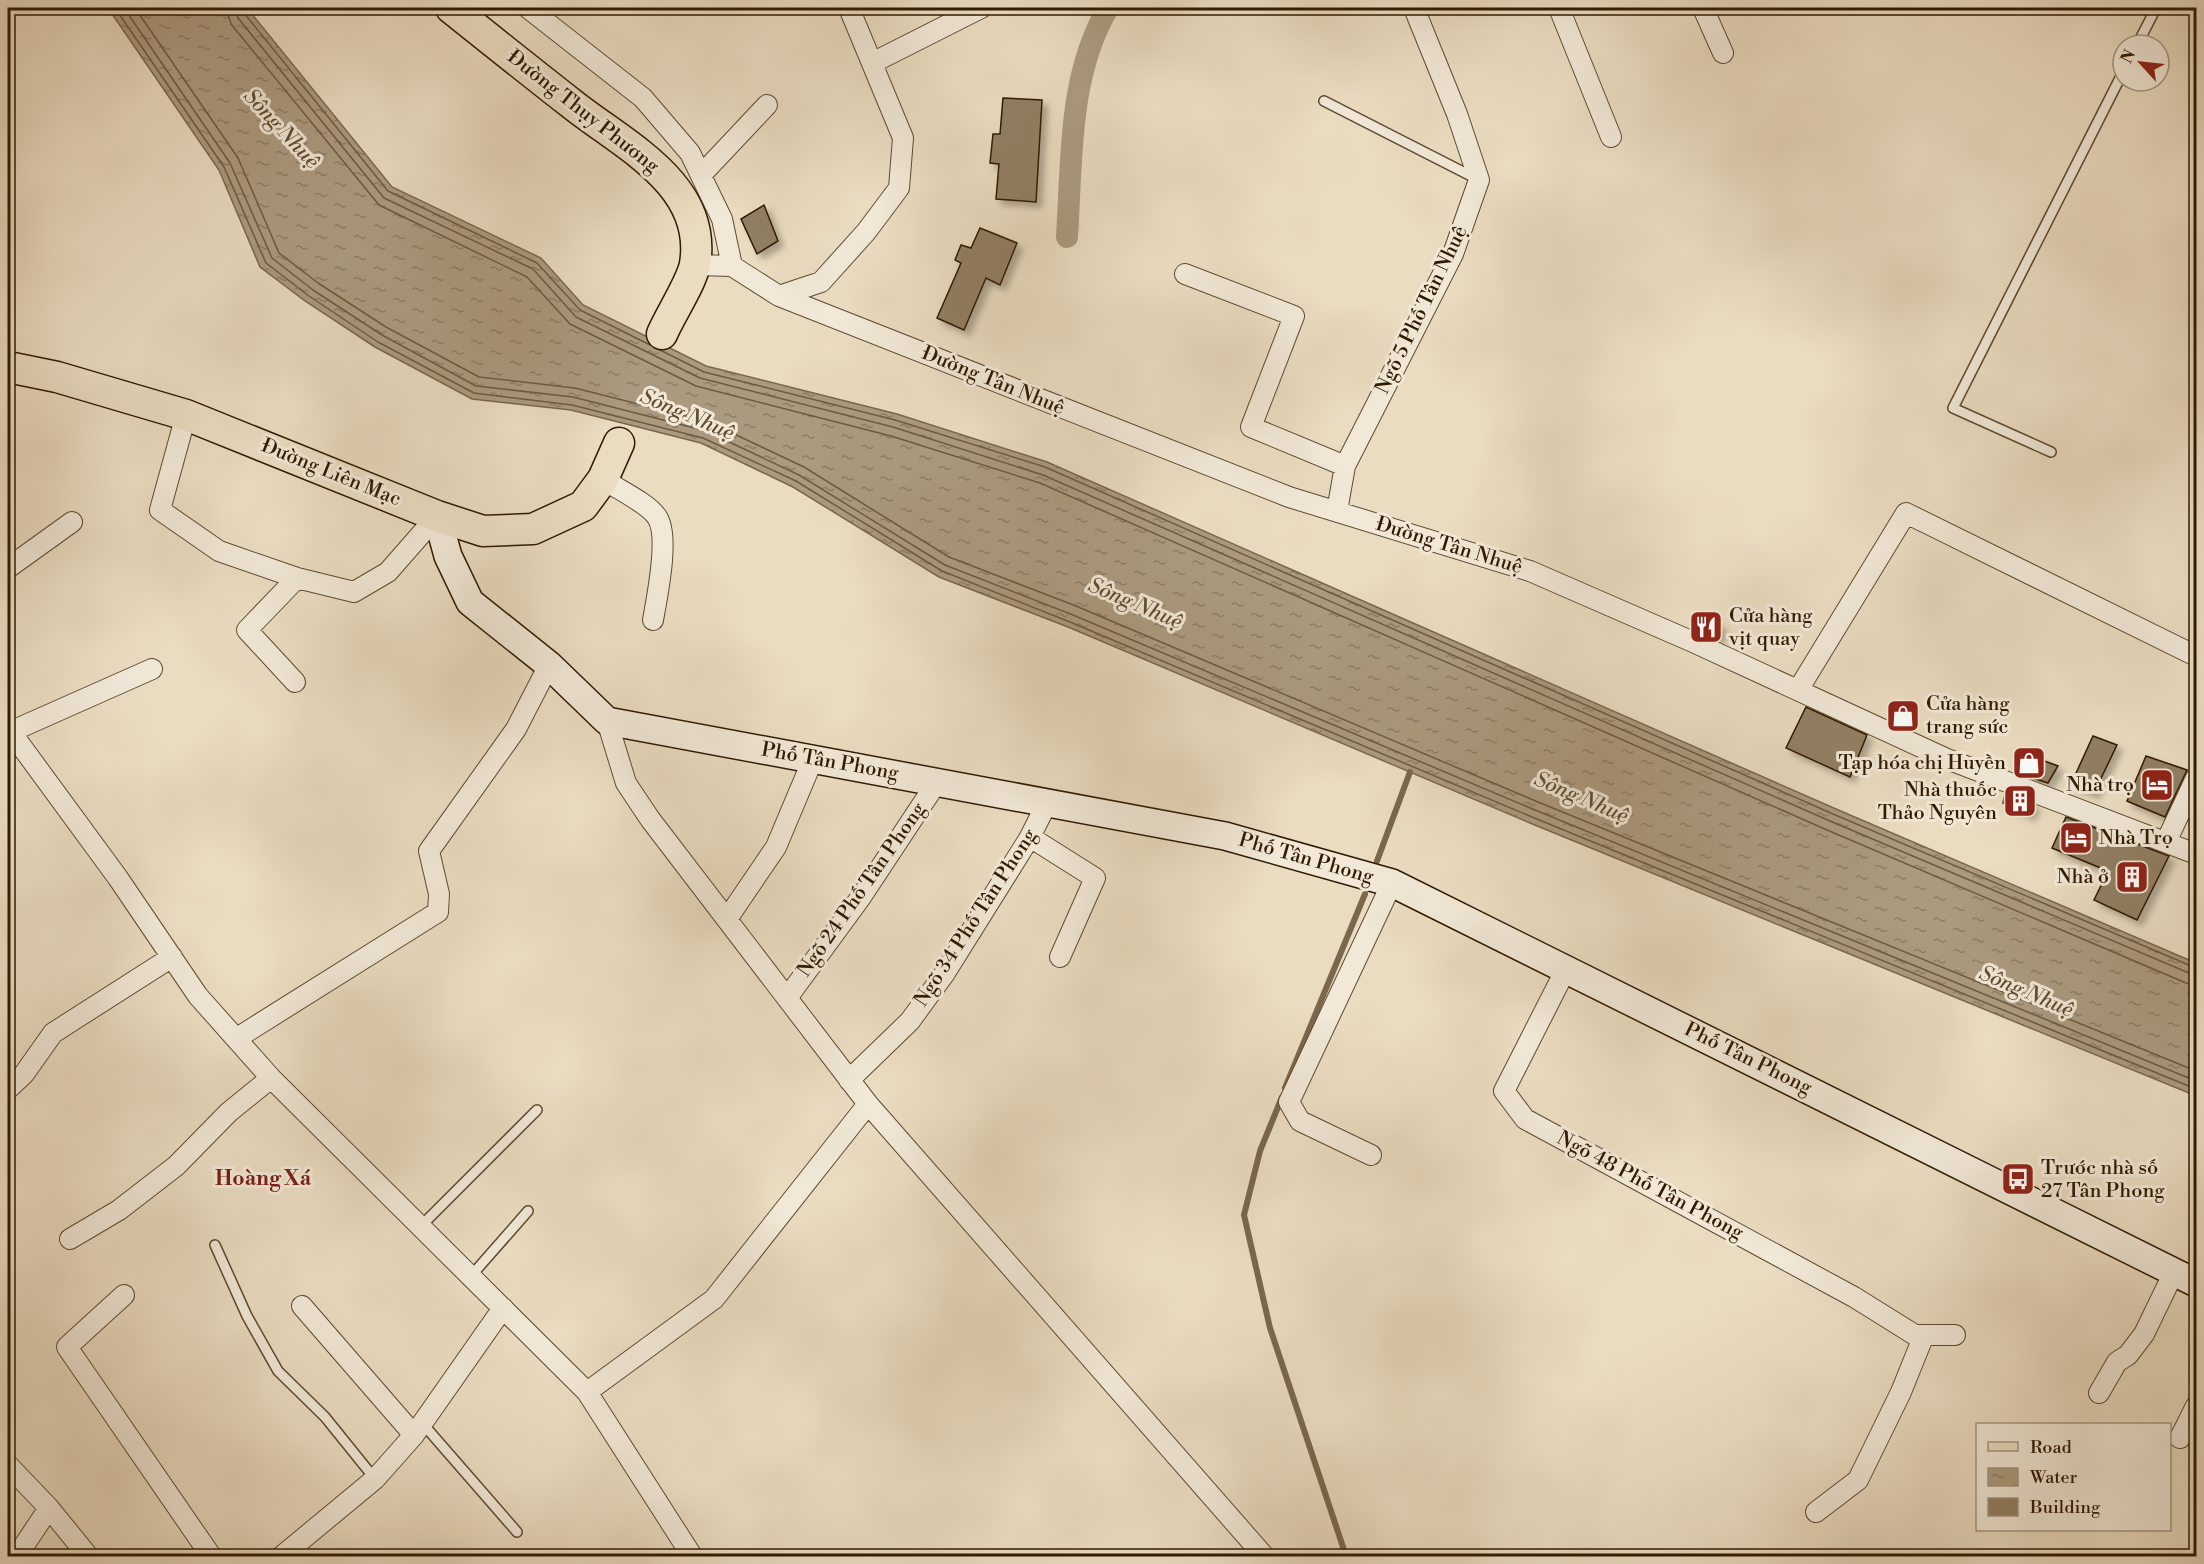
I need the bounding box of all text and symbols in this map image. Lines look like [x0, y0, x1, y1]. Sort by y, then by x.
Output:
north arrow [2111, 33, 2171, 93]
street label: Đường Thụy Phương [502, 45, 664, 179]
text: N [2117, 46, 2140, 67]
water label: Sông Nhuệ [238, 84, 325, 174]
street label: Ngõ 5 Phố Tân Nhuệ [1370, 222, 1474, 398]
street label: Đường Tân Nhuệ [918, 341, 1068, 421]
water label: Sông Nhuệ [636, 384, 738, 447]
street label: Đường Liên Mạc [257, 434, 405, 512]
street label: Đường Tân Nhuệ [1373, 512, 1525, 580]
water label: Sông Nhuệ [1084, 573, 1186, 636]
place label: Cửa hàng vịt quay [1728, 604, 1813, 652]
restaurant icon: Cửa hàng vịt quay [1688, 609, 1724, 645]
place label: Cửa hàng trang sức [1926, 692, 2010, 740]
shop icon: Cửa hàng trang sức [1885, 698, 1921, 734]
street label: Phố Tân Phong [759, 738, 901, 787]
shop icon: Tạp hóa chị Huyền [2011, 745, 2047, 781]
place label: Tạp hóa chị Huyền [1838, 751, 2006, 776]
water label: Sông Nhuệ [1530, 767, 1632, 830]
hotel icon: Nhà trọ [2139, 767, 2175, 803]
place label: Nhà trọ [2066, 773, 2134, 798]
place label: Nhà thuốc Thảo Nguyên [1878, 778, 1997, 826]
building icon: Nhà thuốc Thảo Nguyên [2002, 783, 2038, 819]
street label: Ngõ 24 Phố Tân Phong [792, 797, 932, 982]
hotel icon: Nhà Trọ [2058, 820, 2094, 856]
street label: Ngõ 34 Phố Tân Phong [909, 824, 1043, 1012]
place label: Nhà Trọ [2099, 826, 2173, 851]
street label: Phố Tân Phong [1236, 828, 1377, 890]
building icon: Nhà ở [2114, 859, 2150, 895]
place label: Nhà ở [2057, 865, 2109, 890]
water label: Sông Nhuệ [1975, 961, 2077, 1024]
street label: Phố Tân Phong [1680, 1017, 1817, 1101]
street label: Ngõ 48 Phố Tân Phong [1552, 1126, 1748, 1246]
place label: Trước nhà số 27 Tân Phong [2041, 1156, 2165, 1204]
bus stop icon: Trước nhà số 27 Tân Phong [2000, 1161, 2036, 1197]
district label: Hoàng Xá [215, 1166, 312, 1192]
legend [1976, 1423, 2171, 1531]
text: Road [2030, 1436, 2073, 1459]
text: Water [2029, 1466, 2078, 1489]
text: Building [2029, 1496, 2101, 1519]

